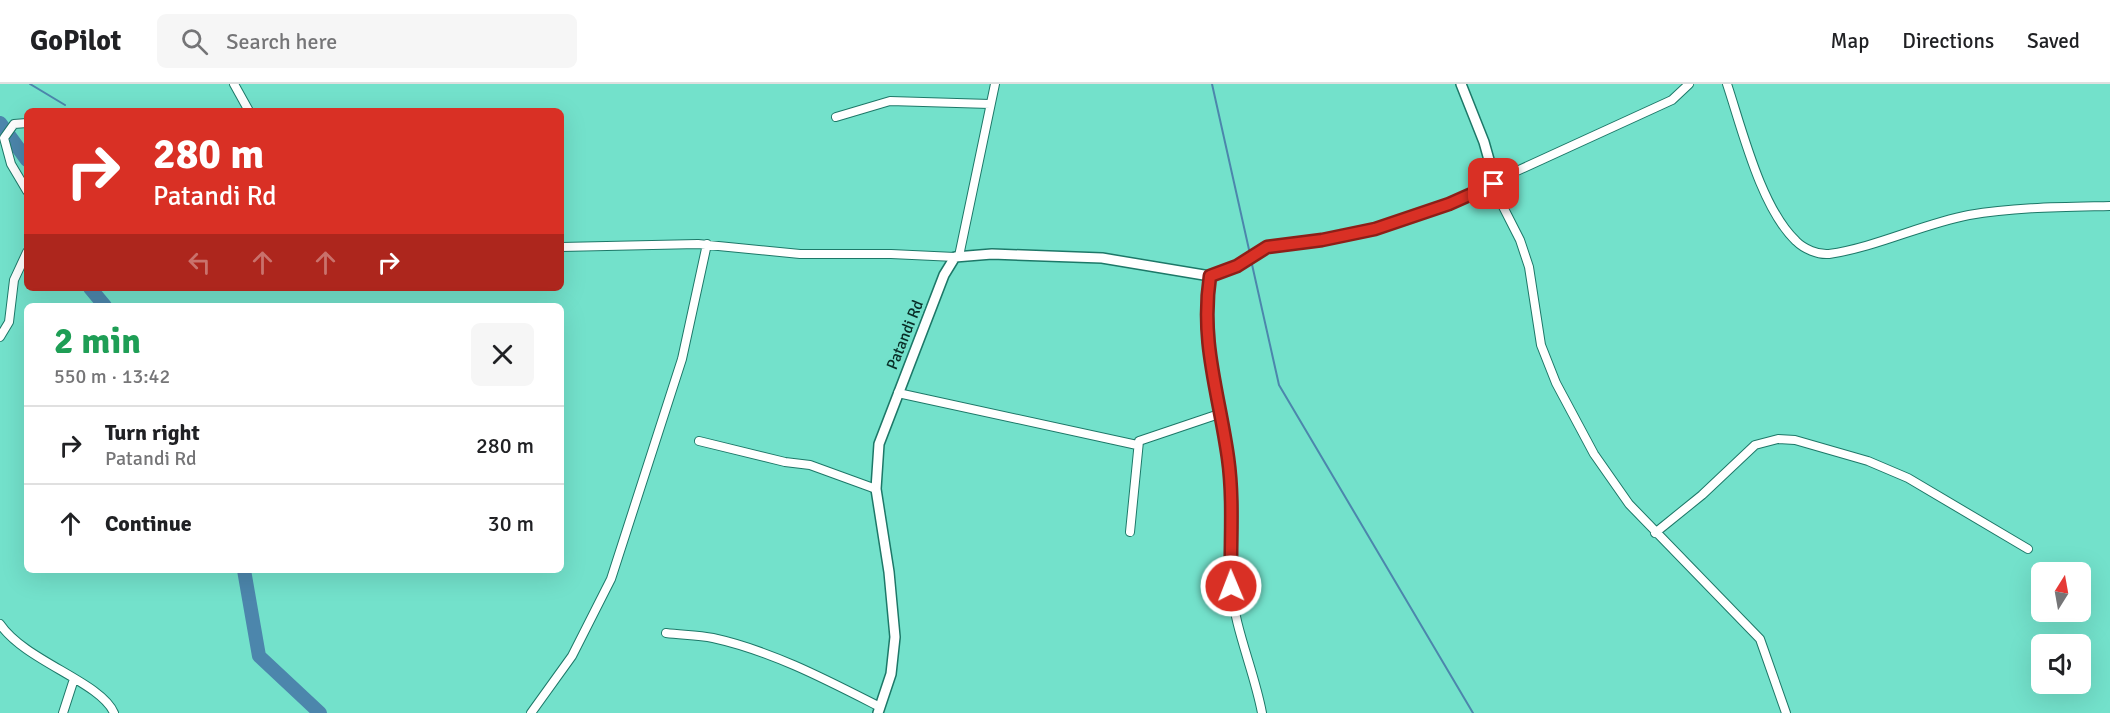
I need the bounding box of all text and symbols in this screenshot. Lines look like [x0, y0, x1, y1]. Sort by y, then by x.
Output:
search box [157, 14, 577, 68]
text: GoPilot [30, 24, 121, 58]
icon: search [178, 25, 211, 58]
text: Search here [226, 28, 337, 55]
text: Map [1831, 28, 1869, 54]
text: Directions [1902, 28, 1994, 54]
text: Saved [2027, 28, 2080, 54]
text: 280 m [153, 129, 264, 180]
icon: right [54, 132, 132, 210]
pin [1468, 158, 1519, 209]
icon: arrive [1477, 167, 1510, 200]
text: Patandi Rd [153, 180, 277, 213]
icon: left [183, 246, 216, 279]
icon: ahead [246, 246, 279, 279]
icon: ahead [309, 246, 342, 279]
icon: right [372, 246, 405, 279]
street label: Patandi Rd [882, 297, 928, 373]
text: 2 min [54, 319, 141, 364]
button: close [471, 323, 534, 386]
text: 550 m · 13:42 [54, 364, 170, 389]
text: Turn right [105, 419, 200, 446]
icon: right [54, 429, 87, 462]
text: 280 m [476, 432, 534, 459]
text: Patandi Rd [105, 446, 197, 471]
icon: ahead [54, 507, 87, 540]
text: Continue [105, 510, 192, 537]
text: 30 m [488, 510, 534, 537]
position arrow [1199, 554, 1263, 618]
north arrow [2031, 562, 2091, 622]
map controls [2031, 562, 2091, 694]
button: sound [2031, 634, 2091, 694]

